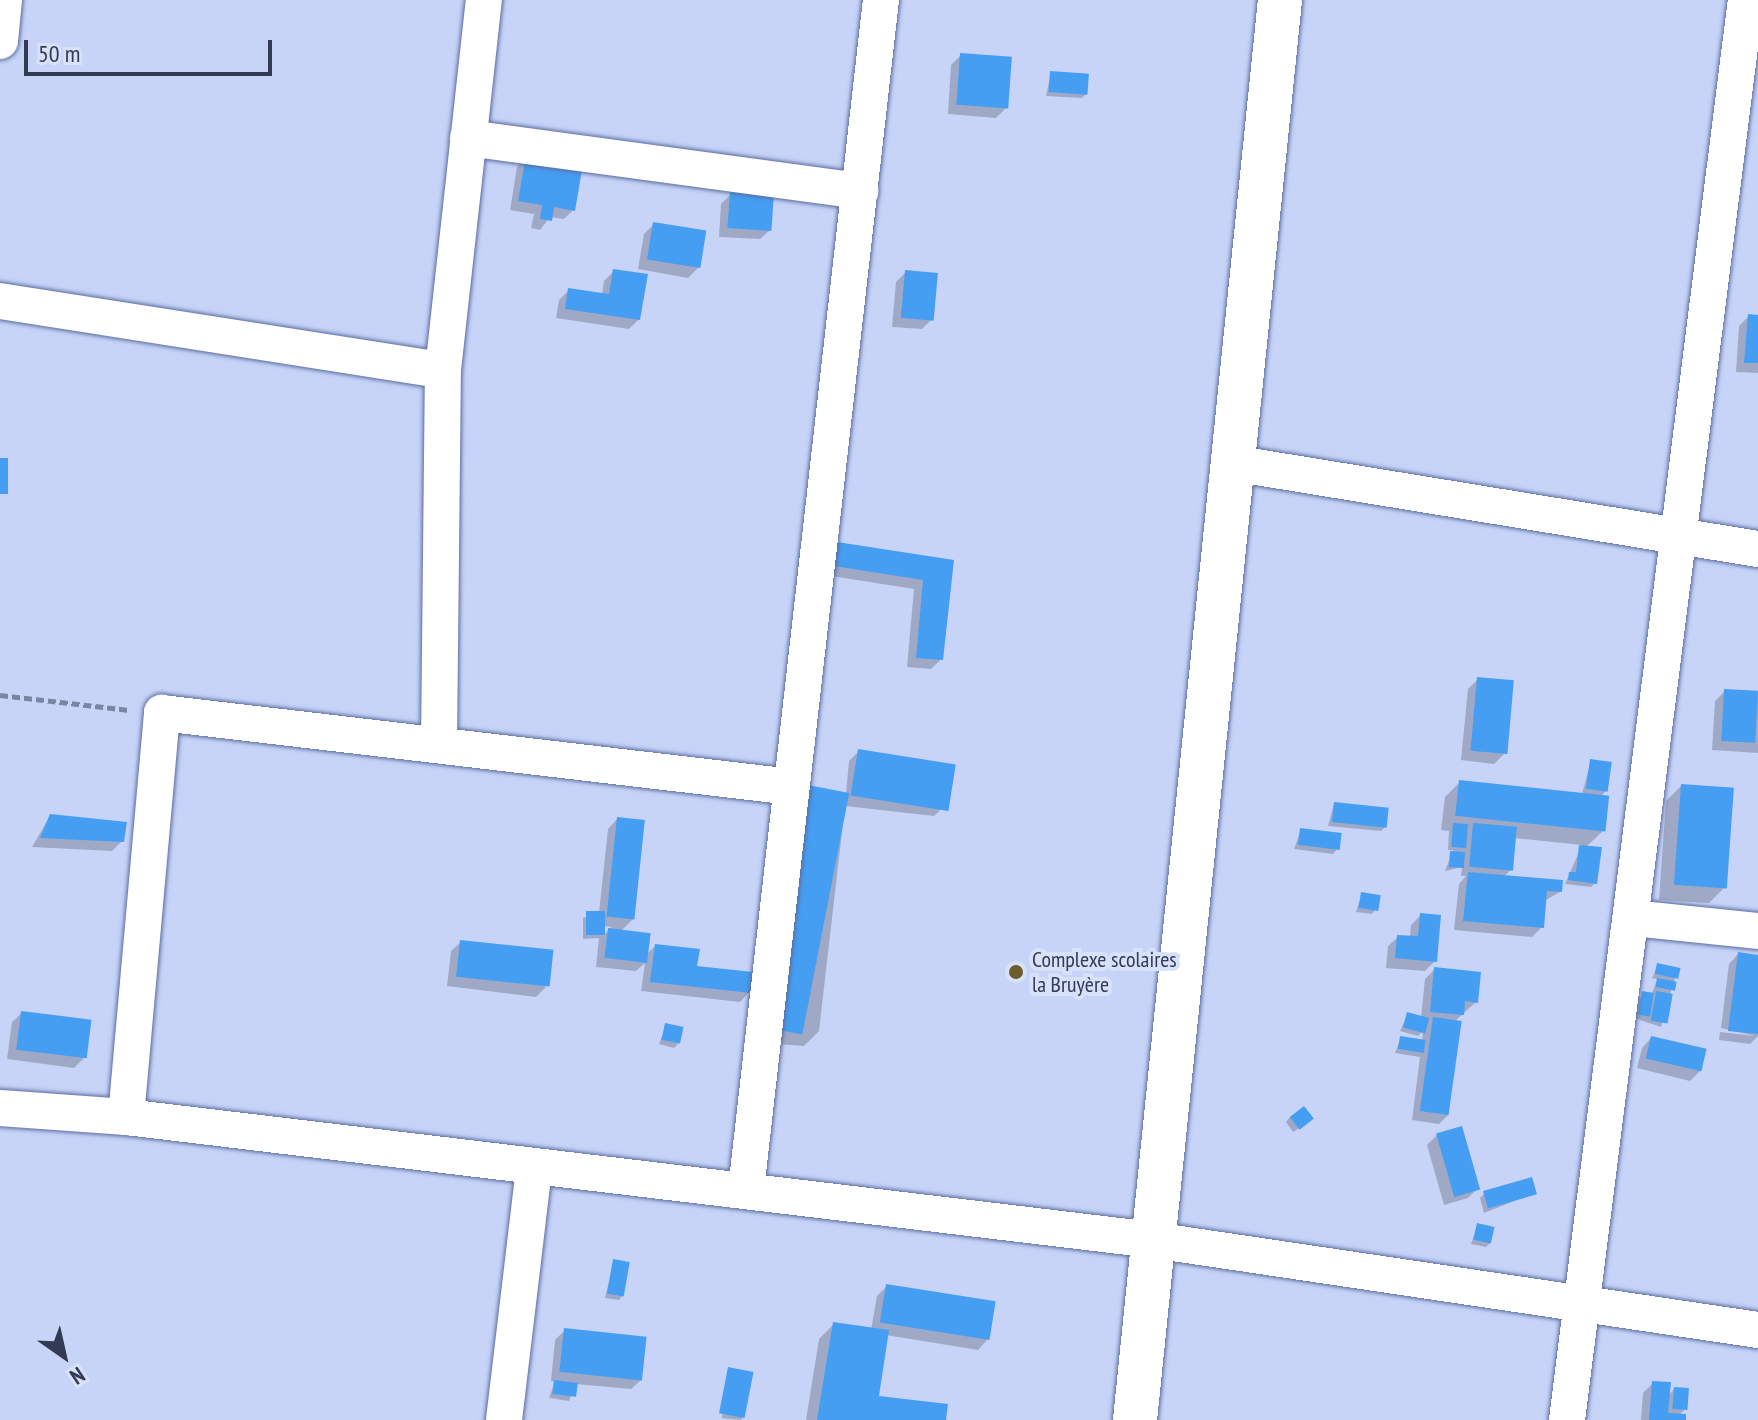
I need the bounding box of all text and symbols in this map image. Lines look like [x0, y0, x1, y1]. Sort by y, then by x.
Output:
scale bar [28, 24, 276, 74]
text: 50 m [38, 38, 80, 69]
place label: Complexe scolaires la Bruyère [1032, 946, 1177, 998]
marker: Complexe scolaires la Bruyère [1007, 963, 1025, 981]
north arrow [24, 1316, 104, 1396]
text: N [65, 1361, 90, 1391]

